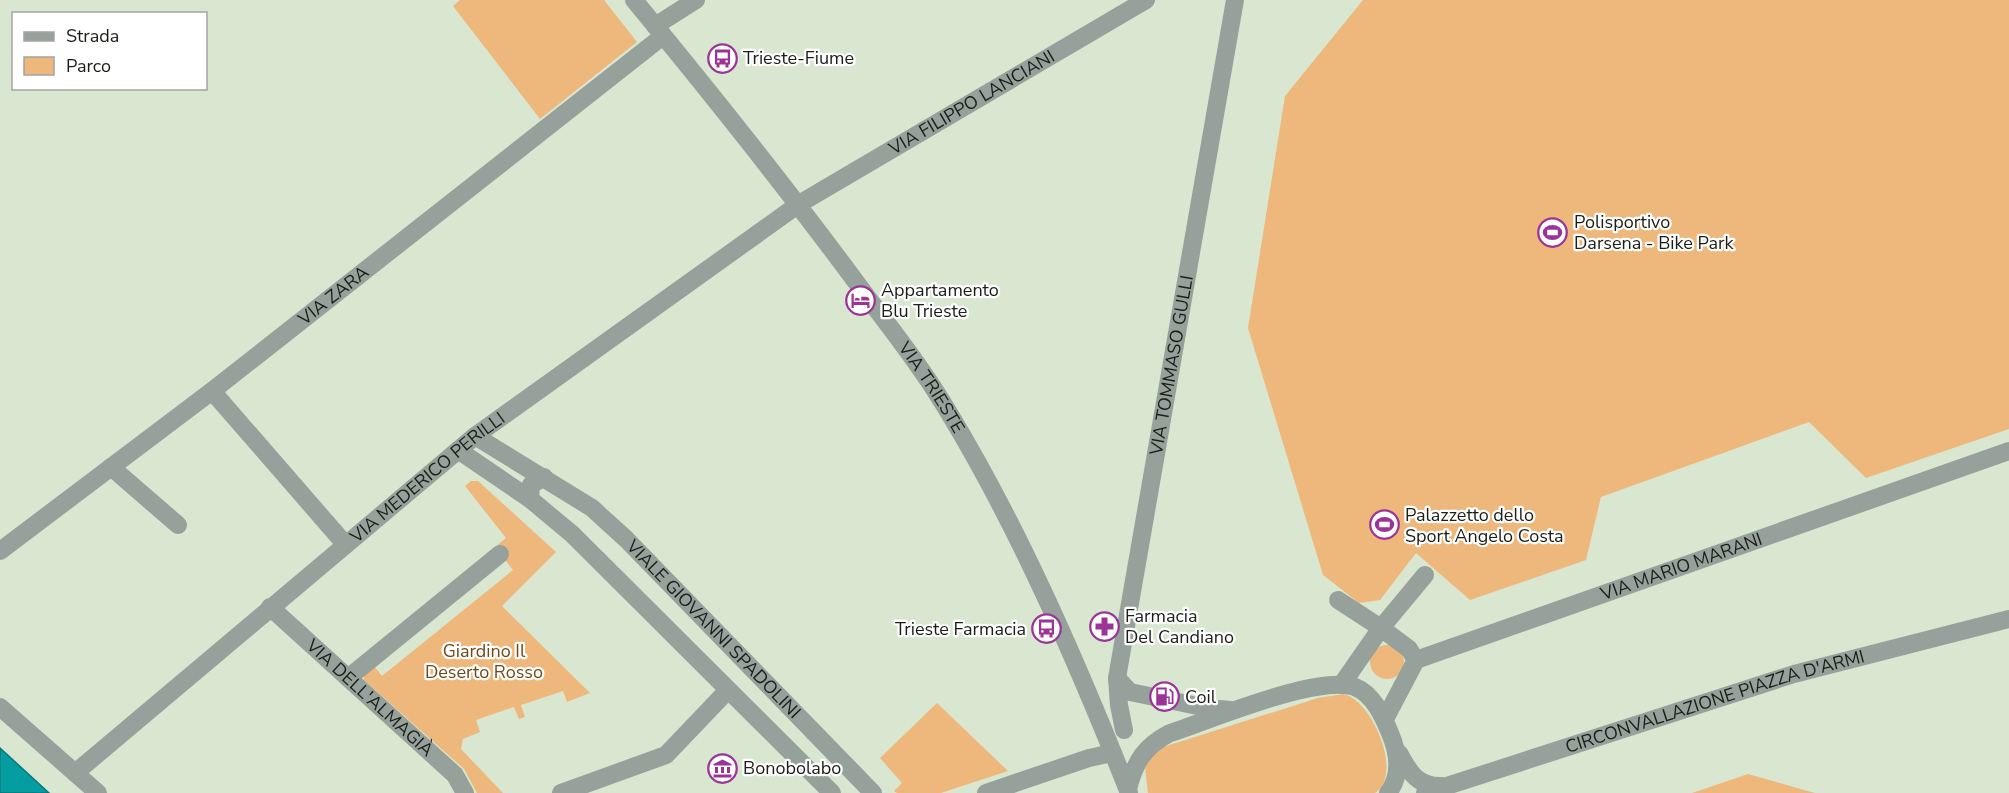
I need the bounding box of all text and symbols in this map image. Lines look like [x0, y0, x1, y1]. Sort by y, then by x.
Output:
legend [12, 12, 207, 90]
text: Strada [66, 24, 119, 48]
bus stop icon: Trieste-Fiume [706, 42, 738, 74]
street label: VIA FILIPPO LANCIANI [884, 44, 1059, 161]
place label: Trieste-Fiume [743, 46, 854, 70]
text: Parco [66, 54, 111, 78]
place label: Polisportivo Darsena - Bike Park [1574, 210, 1734, 255]
sports icon: Polisportivo Darsena - Bike Park [1537, 216, 1569, 248]
street label: VIA ZARA [292, 260, 373, 331]
street label: VIA TOMMASO GULLI [1144, 273, 1199, 458]
place label: Appartamento Blu Trieste [881, 278, 999, 323]
hotel icon: Appartamento Blu Trieste [844, 284, 876, 316]
street label: VIA TRIESTE [892, 336, 970, 438]
street label: VIA MEDERICO PERILLI [344, 406, 510, 549]
place label: Palazzetto dello Sport Angelo Costa [1405, 503, 1564, 548]
sports icon: Palazzetto dello Sport Angelo Costa [1368, 509, 1400, 541]
street label: VIA MARIO MARANI [1596, 527, 1765, 606]
street label: VIALE GIOVANNI SPADOLINI [620, 534, 806, 724]
place label: Farmacia Del Candiano [1125, 604, 1234, 649]
pharmacy icon: Farmacia Del Candiano [1088, 610, 1120, 642]
bus stop icon: Trieste Farmacia [1031, 613, 1063, 645]
place label: Trieste Farmacia [895, 617, 1026, 641]
street label: VIA DELL'ALMAGIÀ [300, 633, 439, 762]
park label: Giardino Il Deserto Rosso [425, 639, 543, 684]
street label: CIRCONVALLAZIONE PIAZZA D'ARMI [1562, 644, 1867, 759]
fuel station icon: Coil [1148, 681, 1180, 713]
place label: Coil [1185, 685, 1217, 709]
museum icon: Bonobolabo [706, 752, 738, 784]
place label: Bonobolabo [743, 756, 841, 780]

